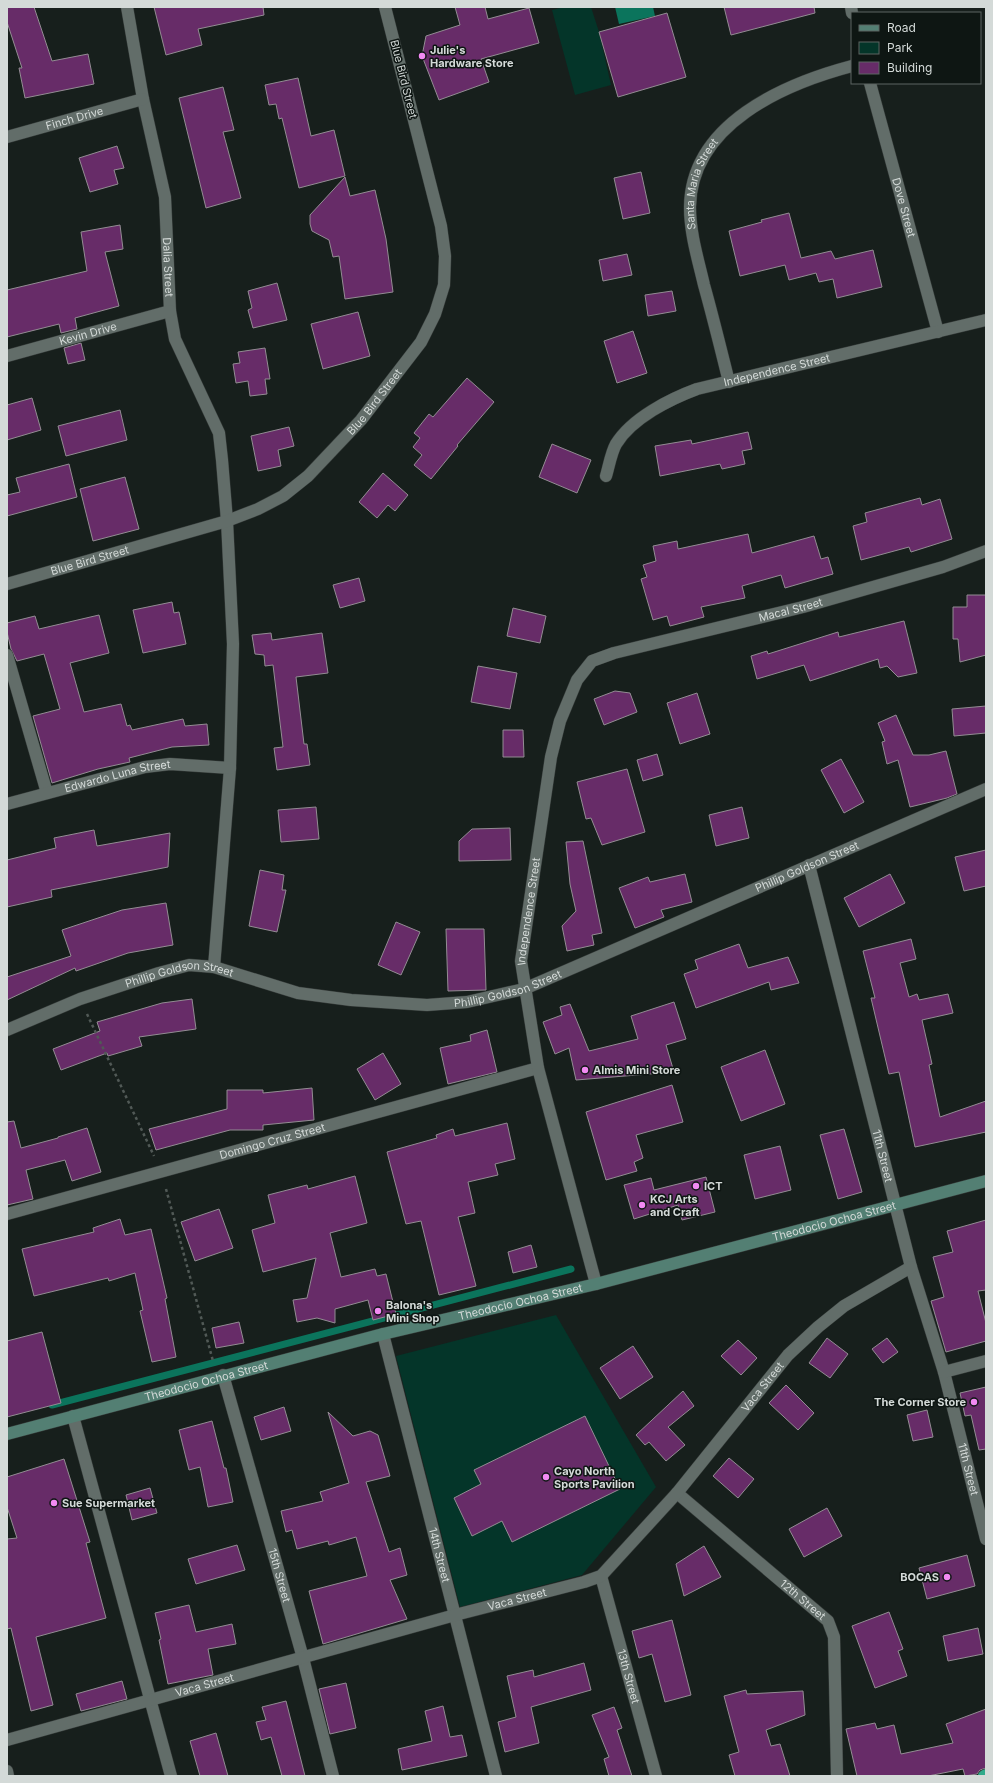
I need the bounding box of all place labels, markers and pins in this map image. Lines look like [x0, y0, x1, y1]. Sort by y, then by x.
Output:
place label: Julie's Hardware Store [430, 43, 514, 70]
marker: Julie's Hardware Store [417, 51, 427, 61]
place label: Almis Mini Store [593, 1063, 681, 1077]
marker: Almis Mini Store [580, 1065, 590, 1075]
place label: ICT [704, 1179, 723, 1193]
marker: ICT [691, 1181, 701, 1191]
place label: KCJ Arts and Craft [650, 1192, 700, 1219]
marker: KCJ Arts and Craft [637, 1200, 647, 1210]
place label: Balona's Mini Shop [386, 1298, 439, 1325]
marker: Balona's Mini Shop [373, 1306, 383, 1316]
place label: The Corner Store [874, 1395, 966, 1409]
marker: The Corner Store [969, 1397, 979, 1407]
place label: Cayo North Sports Pavilion [554, 1464, 635, 1491]
marker: Cayo North Sports Pavilion [541, 1472, 551, 1482]
place label: Sue Supermarket [62, 1496, 155, 1510]
marker: Sue Supermarket [49, 1498, 59, 1508]
place label: BOCAS [900, 1570, 939, 1584]
marker: BOCAS [942, 1572, 952, 1582]

